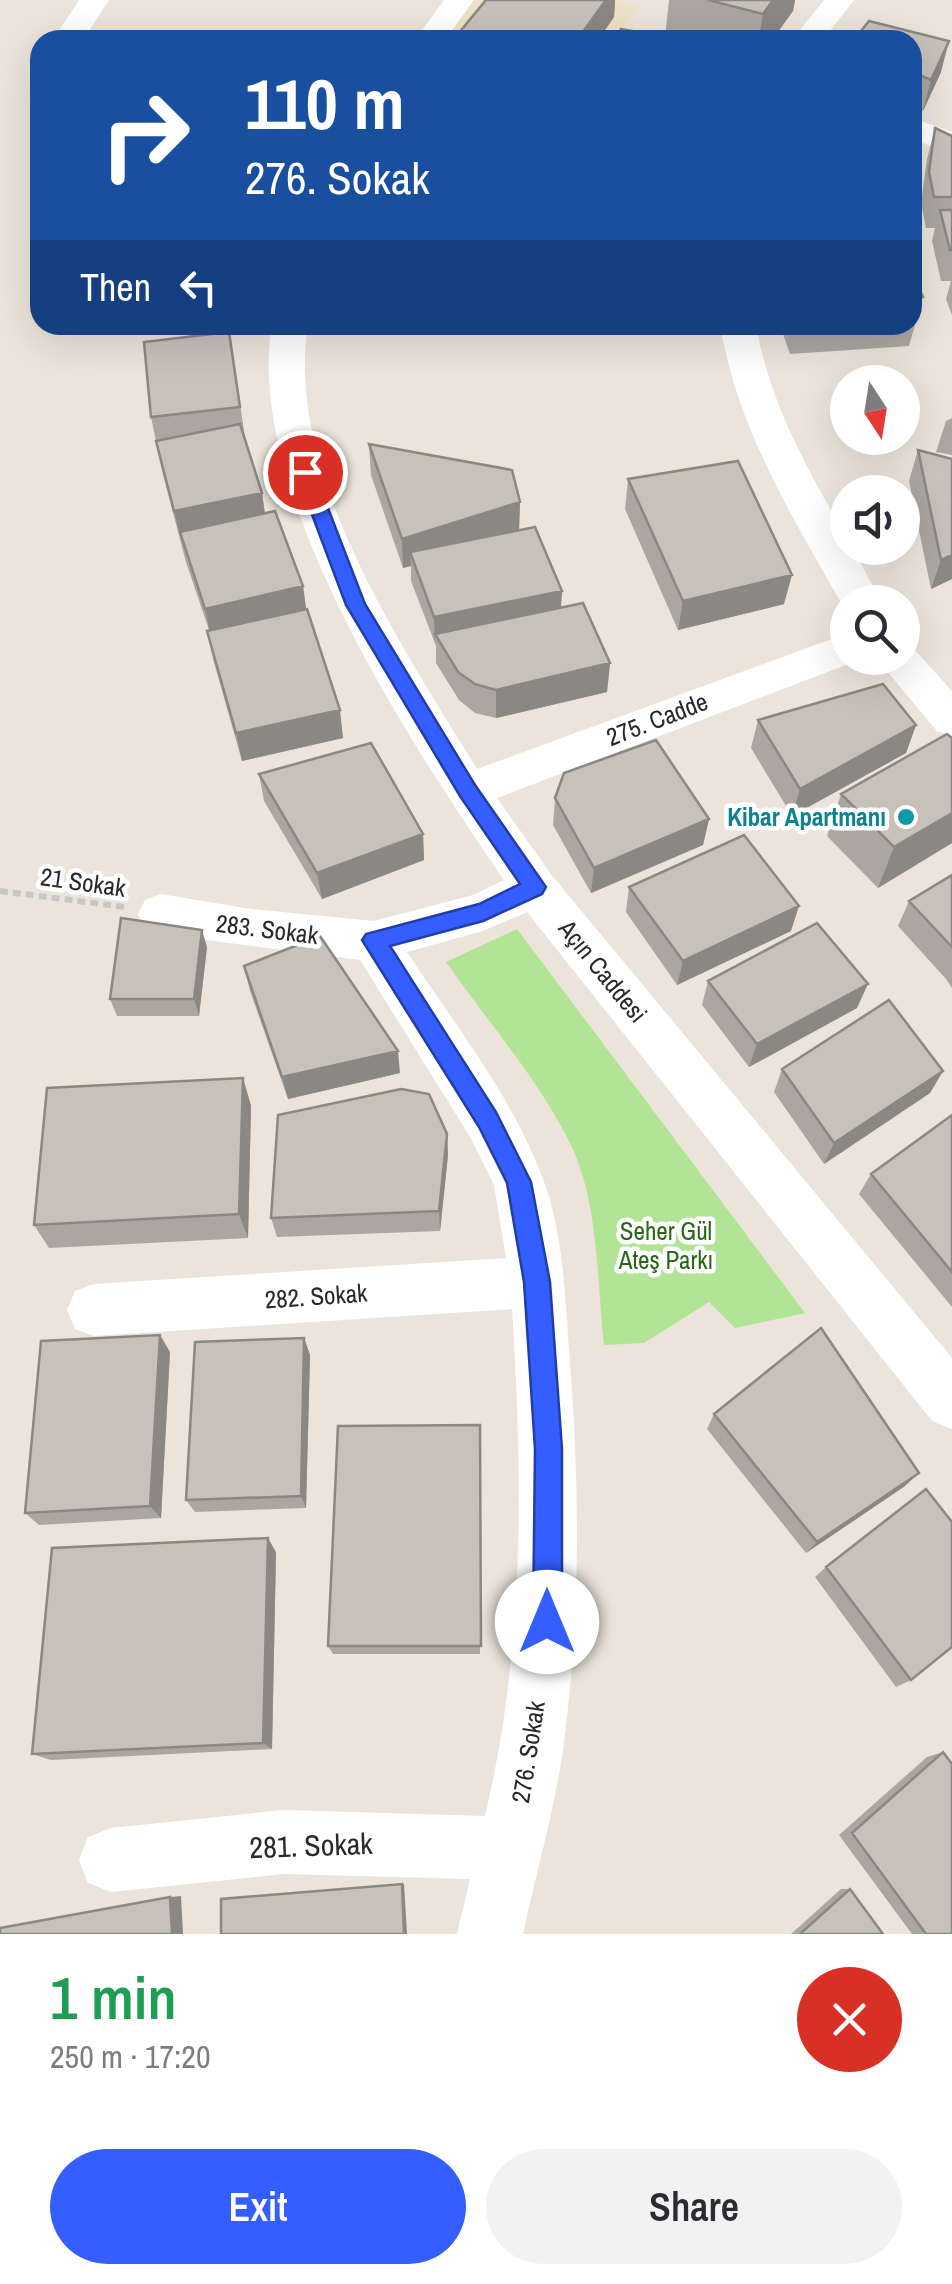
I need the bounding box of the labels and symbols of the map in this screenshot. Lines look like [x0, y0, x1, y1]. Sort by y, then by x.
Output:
north arrow [830, 365, 920, 455]
pin [263, 430, 348, 515]
street label: 275. Cadde [601, 684, 713, 754]
place label: Kibar Apartmanı [727, 800, 886, 834]
marker: Kibar Apartmanı [895, 806, 917, 828]
street label: 21 Sokak [38, 859, 128, 905]
street label: 283. Sokak [214, 906, 321, 952]
street label: Açın Caddesi [550, 912, 655, 1030]
park label: Seher Gül Ateş Parkı [618, 1214, 713, 1277]
street label: 282. Sokak [264, 1275, 369, 1317]
position arrow [495, 1570, 599, 1674]
street label: 276. Sokak [503, 1698, 553, 1805]
street label: 281. Sokak [249, 1823, 374, 1867]

